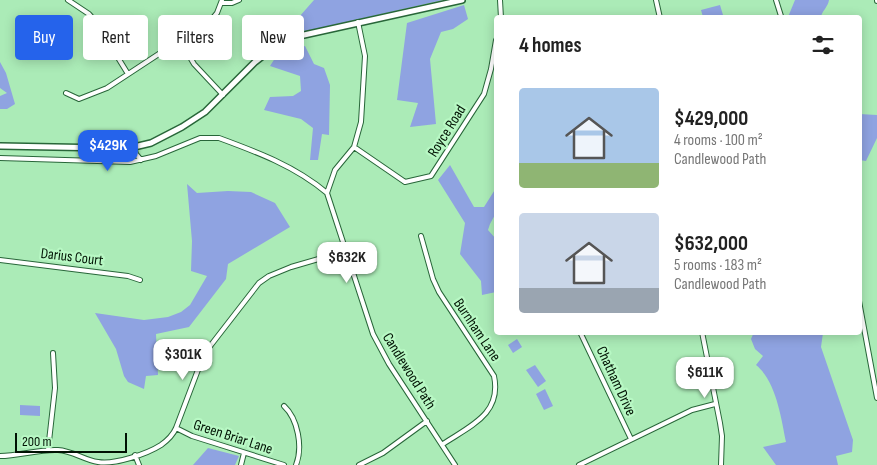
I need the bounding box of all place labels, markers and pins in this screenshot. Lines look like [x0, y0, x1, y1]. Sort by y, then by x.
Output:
pin: $429K [73, 130, 143, 172]
pin: $632K [312, 242, 382, 284]
pin: $301K [148, 338, 218, 381]
pin: $611K [670, 356, 740, 399]

